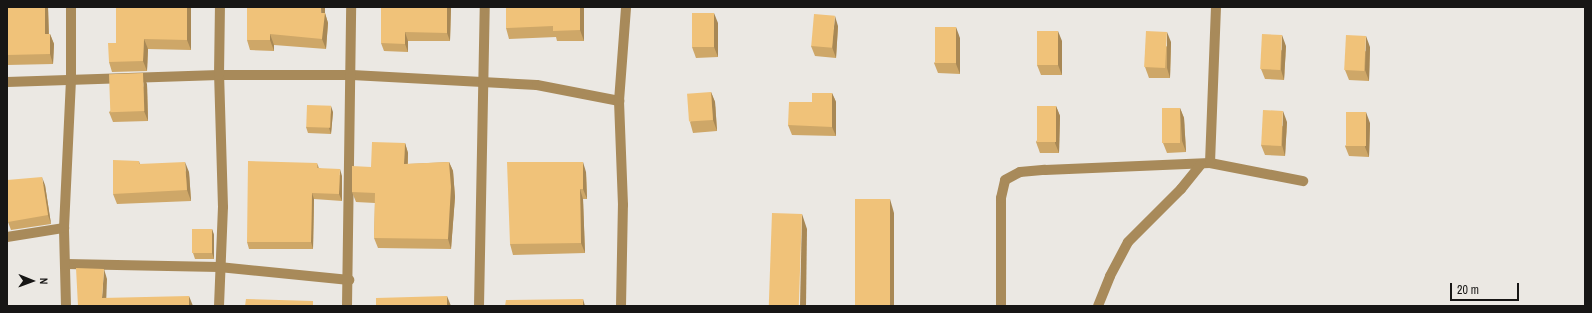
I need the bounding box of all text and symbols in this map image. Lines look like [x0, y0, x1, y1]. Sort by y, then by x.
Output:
north arrow [12, 261, 52, 301]
scale bar [1452, 275, 1521, 301]
text: N [37, 278, 51, 285]
text: 20 m [1457, 282, 1479, 298]

